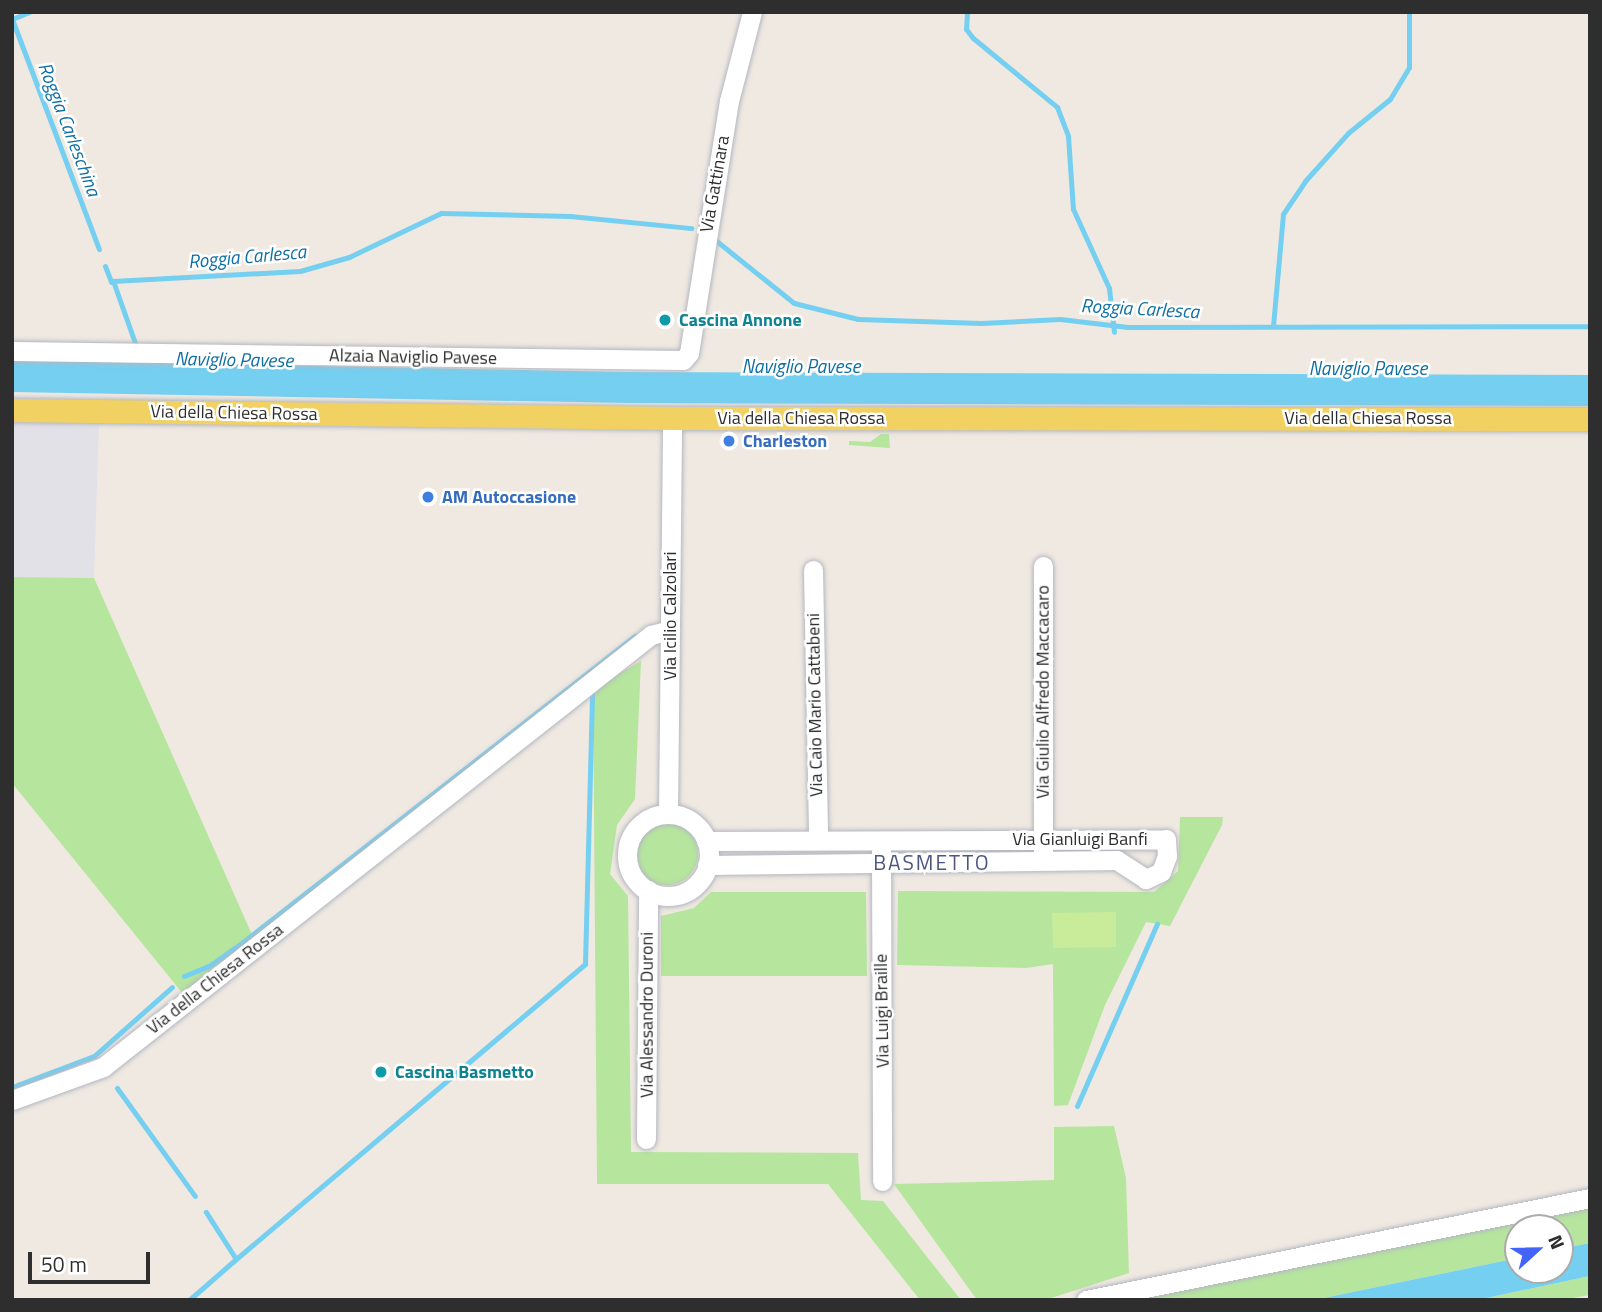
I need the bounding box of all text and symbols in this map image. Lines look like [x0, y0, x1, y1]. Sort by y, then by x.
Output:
water label: Roggia Carleschina [34, 59, 106, 199]
street label: Via Gattinara [696, 134, 734, 234]
water label: Roggia Carlesca [187, 239, 307, 273]
water label: Roggia Carlesca [1080, 294, 1200, 322]
place label: Cascina Annone [679, 309, 802, 331]
marker: Cascina Annone [657, 312, 673, 328]
street label: Alzaia Naviglio Pavese [329, 345, 497, 369]
water label: Naviglio Pavese [175, 347, 293, 371]
water label: Naviglio Pavese [742, 355, 860, 377]
water label: Naviglio Pavese [1309, 357, 1427, 379]
street label: Via della Chiesa Rossa [150, 401, 318, 425]
street label: Via della Chiesa Rossa [717, 407, 885, 429]
street label: Via della Chiesa Rossa [1284, 407, 1452, 429]
place label: Charleston [743, 430, 827, 452]
marker: Charleston [721, 433, 737, 449]
place label: AM Autoccasione [442, 486, 576, 508]
marker: AM Autoccasione [420, 489, 436, 505]
street label: Via Icilio Calzolari [659, 551, 681, 681]
street label: Via Giulio Alfredo Maccacaro [1032, 585, 1054, 799]
street label: Via Caio Mario Cattabeni [803, 613, 827, 797]
street label: Via Gianluigi Banfi [1012, 828, 1148, 850]
district label: BASMETTO [874, 849, 990, 875]
street label: Via della Chiesa Rossa [142, 919, 288, 1039]
street label: Via Alessandro Duroni [636, 932, 658, 1098]
street label: Via Luigi Braille [870, 954, 894, 1068]
place label: Cascina Basmetto [395, 1061, 534, 1083]
marker: Cascina Basmetto [373, 1064, 389, 1080]
north arrow [1504, 1214, 1574, 1284]
text: N [1541, 1230, 1573, 1253]
scale bar [32, 1238, 154, 1282]
text: 50 m [41, 1248, 87, 1280]

